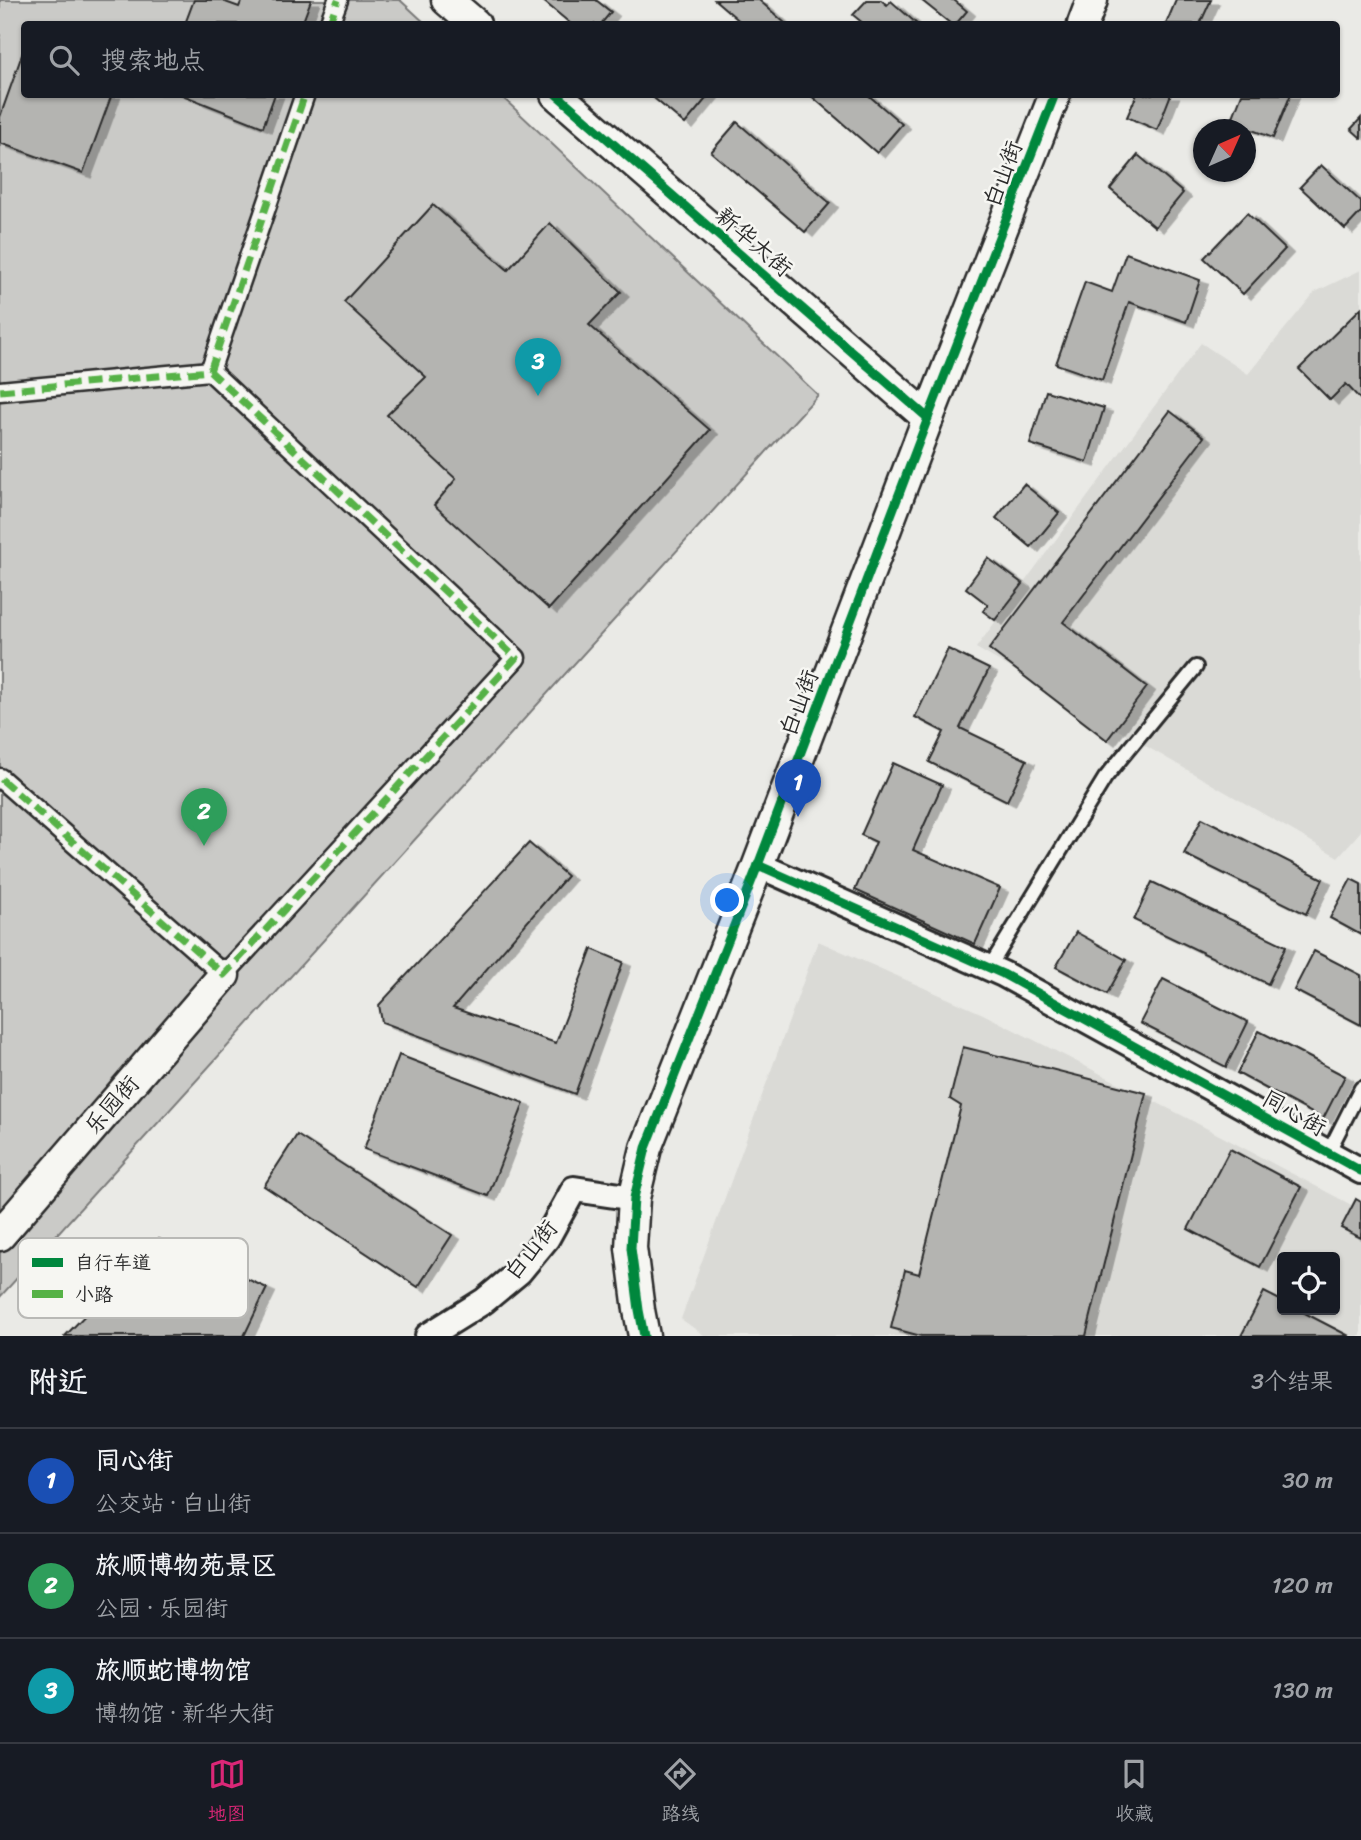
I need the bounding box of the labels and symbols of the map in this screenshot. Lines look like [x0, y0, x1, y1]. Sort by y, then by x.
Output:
north arrow [1193, 119, 1256, 182]
street label: 白山街 [971, 134, 1035, 214]
street label: 新华大街 [706, 196, 802, 288]
pin: 3 [515, 338, 561, 396]
street label: 白山街 [767, 663, 831, 743]
pin: 1 [775, 759, 821, 817]
pin: 2 [181, 788, 227, 846]
your location [710, 883, 744, 917]
street label: 乐园街 [74, 1066, 150, 1144]
street label: 同心街 [1254, 1078, 1334, 1148]
street label: 白山街 [493, 1210, 569, 1290]
legend [18, 1238, 248, 1318]
text: 自行车道 [75, 1246, 151, 1279]
text: 小路 [75, 1278, 113, 1311]

